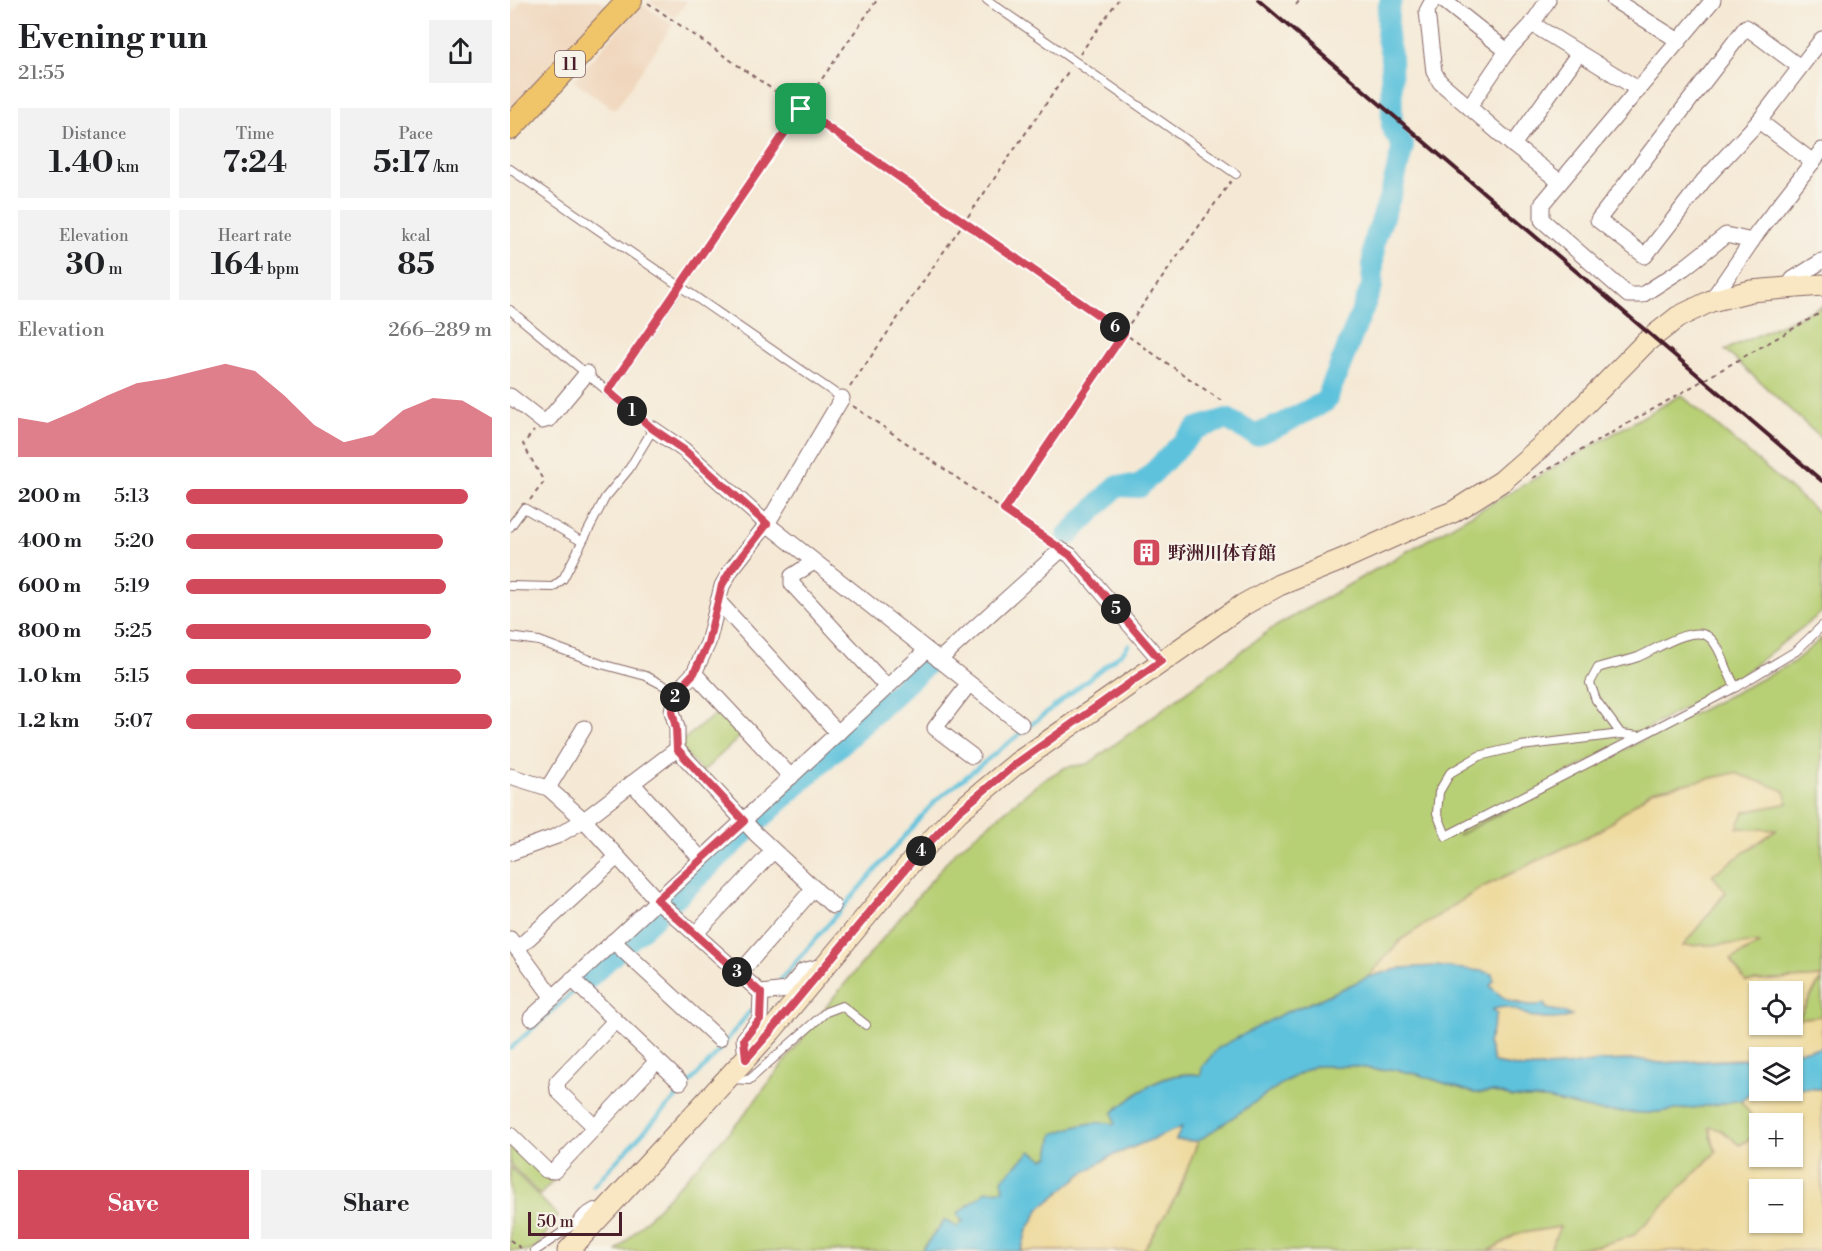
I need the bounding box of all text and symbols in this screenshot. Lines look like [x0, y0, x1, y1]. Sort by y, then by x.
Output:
text: Evening run [18, 18, 207, 59]
button: share [429, 20, 492, 83]
road number: 11 [555, 51, 585, 77]
text: 21:55 [18, 61, 65, 86]
pin [775, 83, 826, 134]
icon: arrive [784, 92, 817, 125]
text: Distance [62, 124, 126, 144]
text: Time [236, 124, 274, 144]
text: Pace [399, 124, 433, 144]
text: 1.40 [49, 144, 114, 182]
text: 7:24 [223, 144, 287, 182]
text: 5:17 [373, 144, 430, 182]
text: km [114, 157, 139, 177]
text: /km [430, 157, 459, 177]
text: Elevation [59, 226, 129, 246]
text: Heart rate [218, 226, 292, 246]
text: kcal [401, 226, 431, 246]
text: 30 [65, 246, 105, 284]
text: 164 [211, 246, 264, 284]
text: 85 [397, 246, 435, 284]
text: m [105, 259, 123, 279]
text: bpm [264, 259, 299, 279]
pin: 6 [1100, 312, 1130, 342]
text: 6 [1110, 317, 1120, 337]
text: Elevation [18, 318, 105, 343]
text: 266–289 m [388, 318, 492, 343]
pin: 1 [617, 396, 647, 426]
text: 1 [628, 401, 636, 421]
text: 200 m [18, 484, 81, 509]
text: 5:13 [114, 484, 149, 509]
text: 400 m [18, 529, 82, 554]
text: 5:20 [114, 529, 154, 554]
building icon: 野洲川体育館 [1131, 537, 1163, 569]
place label: 野洲川体育館 [1168, 542, 1276, 565]
text: 600 m [18, 574, 81, 599]
text: 5:19 [114, 574, 150, 599]
pin: 5 [1101, 594, 1131, 624]
text: 5 [1111, 599, 1121, 619]
text: 800 m [18, 619, 81, 644]
text: 5:25 [114, 619, 152, 644]
text: 1.0 km [18, 664, 82, 689]
text: 5:15 [114, 664, 149, 689]
pin: 2 [660, 682, 690, 712]
text: 2 [670, 687, 680, 707]
text: 1.2 km [18, 709, 80, 734]
text: 5:07 [114, 709, 153, 734]
pin: 4 [906, 836, 936, 866]
text: 4 [916, 841, 926, 861]
pin: 3 [722, 957, 752, 987]
text: 3 [732, 962, 742, 982]
map controls [1749, 981, 1803, 1233]
button: locate [1749, 981, 1803, 1035]
button: layers [1749, 1047, 1803, 1101]
button: + [1749, 1113, 1803, 1167]
button: Save [18, 1170, 249, 1239]
button: Share [261, 1170, 492, 1239]
button: − [1749, 1179, 1803, 1233]
scale bar [528, 1209, 622, 1236]
text: 50 m [537, 1212, 574, 1232]

